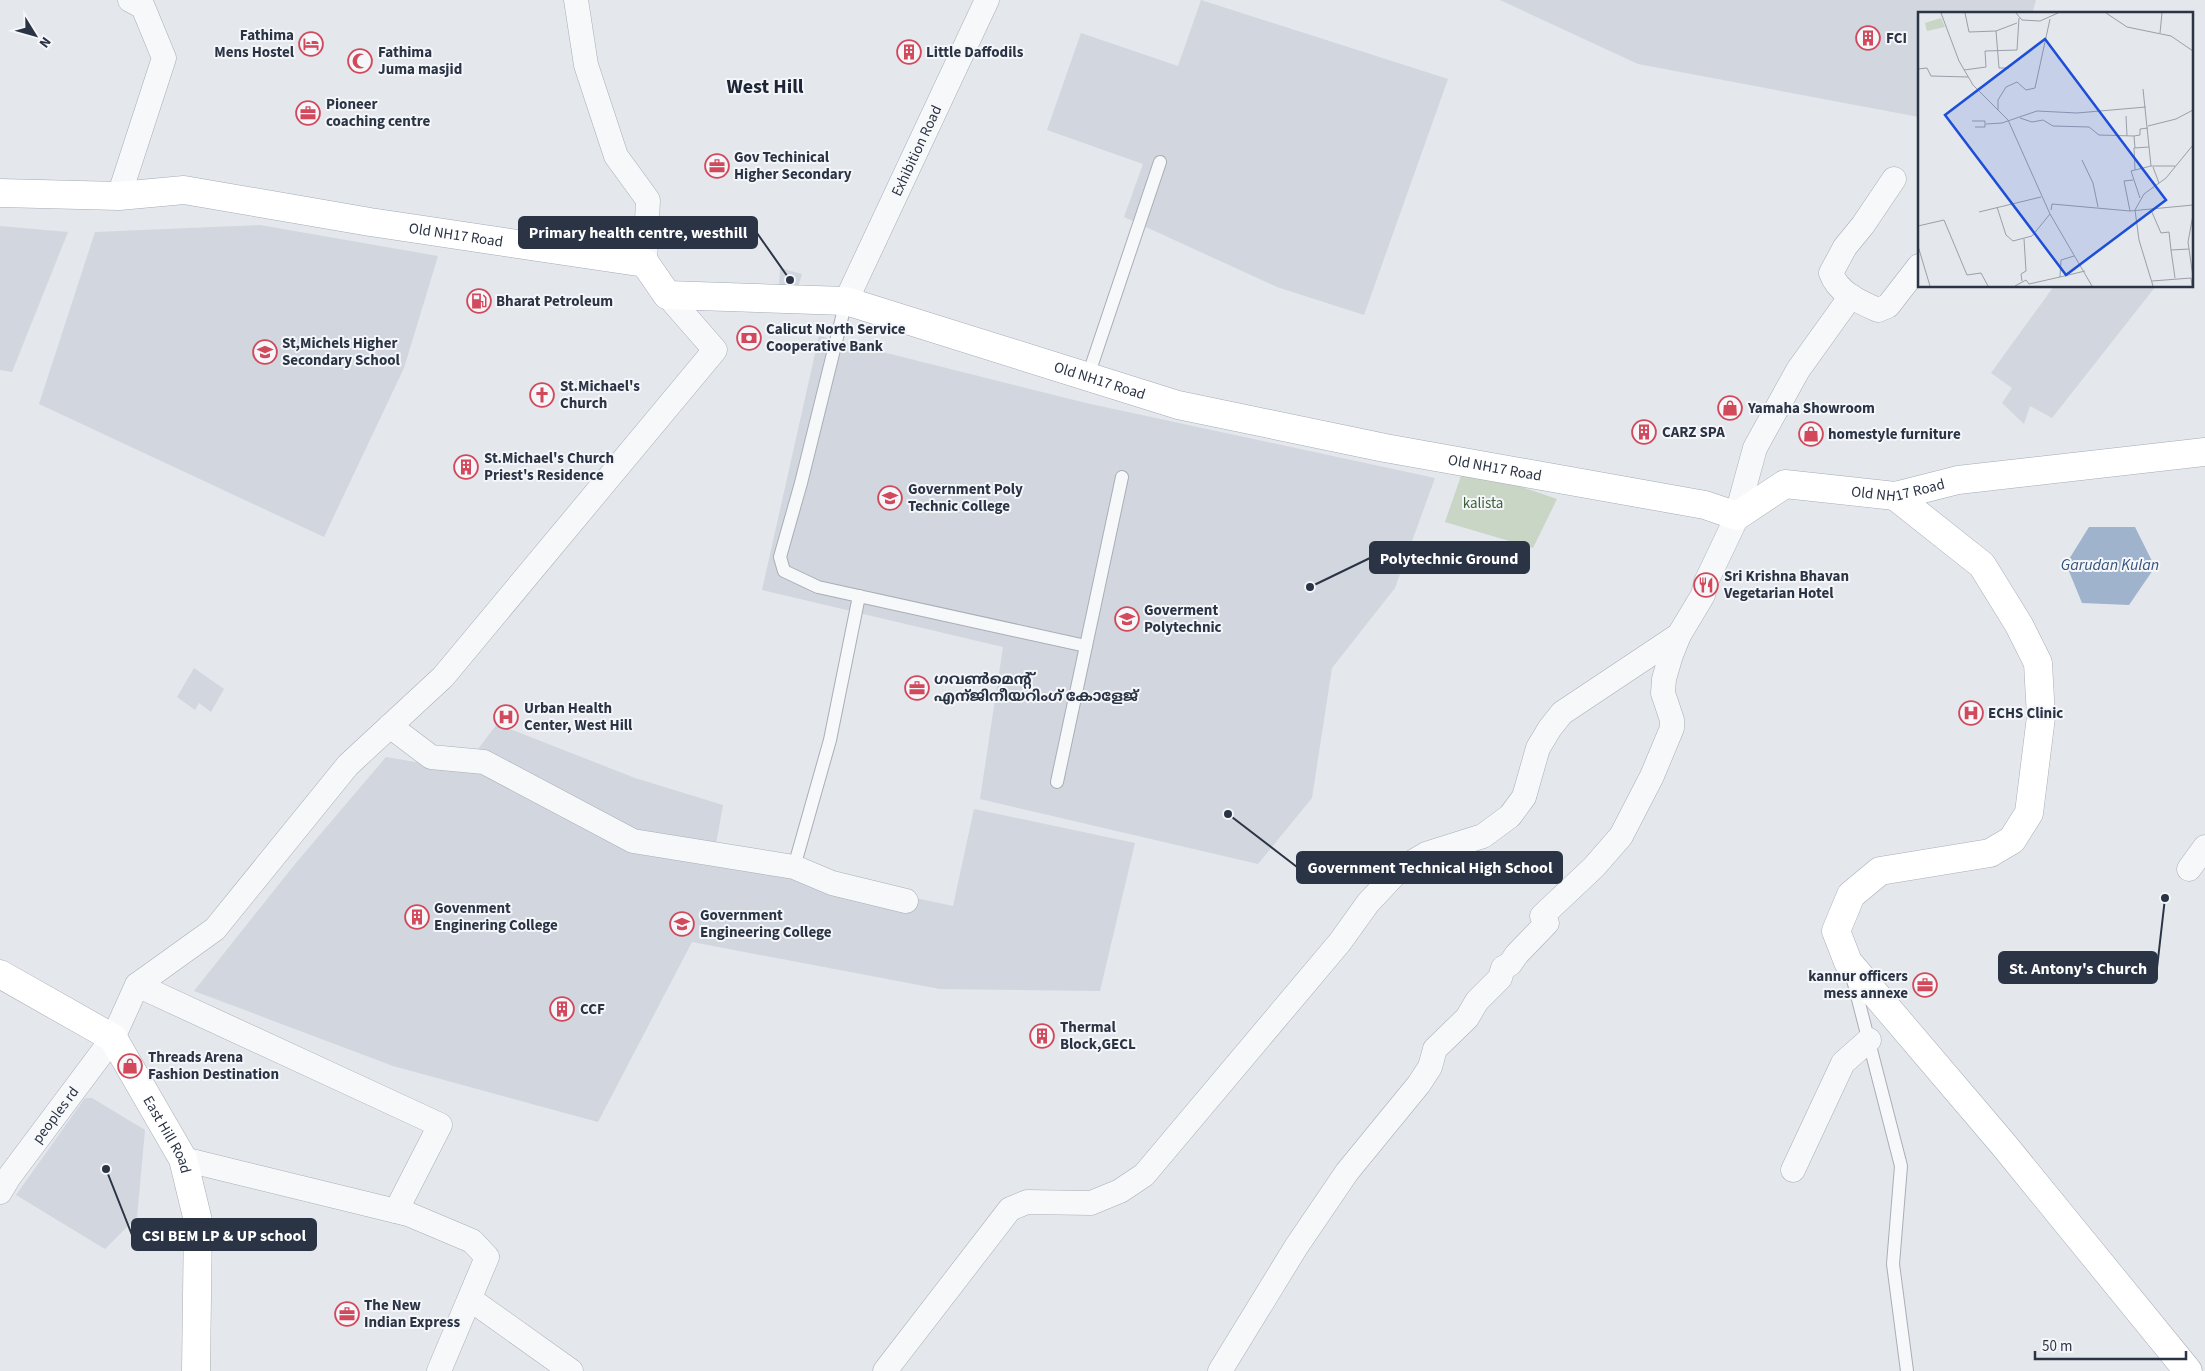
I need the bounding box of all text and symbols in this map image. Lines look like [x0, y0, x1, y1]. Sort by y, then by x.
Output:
north arrow [10, 10, 60, 60]
inset map [1918, 12, 2192, 288]
place label: Fathima Mens Hostel [214, 25, 295, 63]
building icon: FCI [1855, 25, 1881, 51]
place label: FCI [1886, 28, 1907, 49]
hotel icon: Fathima Mens Hostel [298, 31, 324, 57]
text: N [34, 32, 55, 52]
building icon: Little Daffodils [896, 39, 922, 65]
place label: Fathima Juma masjid [378, 42, 462, 80]
place label: Little Daffodils [926, 42, 1024, 63]
mosque icon: Fathima Juma masjid [347, 48, 373, 74]
district label: West Hill [726, 73, 804, 101]
place label: Pioneer coaching centre [326, 94, 431, 132]
office icon: Pioneer coaching centre [295, 100, 321, 126]
street label: Exhibition Road [886, 102, 947, 200]
place label: Gov Techinical Higher Secondary [734, 147, 852, 185]
office icon: Gov Techinical Higher Secondary [704, 153, 730, 179]
street label: Old NH17 Road [408, 217, 504, 252]
callout: Primary health centre, westhill [519, 217, 757, 248]
text: Primary health centre, westhill [529, 222, 748, 244]
fuel station icon: Bharat Petroleum [466, 288, 492, 314]
place label: Bharat Petroleum [496, 291, 613, 312]
place label: Calicut North Service Cooperative Bank [766, 319, 906, 357]
bank icon: Calicut North Service Cooperative Bank [736, 325, 762, 351]
place label: St,Michels Higher Secondary School [282, 333, 401, 371]
school or university icon: St,Michels Higher Secondary School [252, 339, 278, 365]
street label: Old NH17 Road [1051, 356, 1148, 405]
place label: St.Michael's Church [560, 376, 640, 414]
church icon: St.Michael's Church [529, 382, 555, 408]
shop icon: Yamaha Showroom [1717, 395, 1743, 421]
place label: Yamaha Showroom [1747, 398, 1875, 419]
building icon: CARZ SPA [1631, 419, 1657, 445]
shop icon: homestyle furniture [1798, 421, 1824, 447]
place label: CARZ SPA [1662, 422, 1725, 443]
place label: homestyle furniture [1828, 424, 1961, 445]
place label: St.Michael's Church Priest's Residence [484, 448, 614, 486]
street label: Old NH17 Road [1446, 449, 1543, 486]
building icon: St.Michael's Church Priest's Residence [453, 454, 479, 480]
street label: Old NH17 Road [1850, 473, 1947, 507]
place label: Government Poly Technic College [908, 479, 1023, 517]
school or university icon: Government Poly Technic College [877, 485, 903, 511]
park label: kalista [1463, 493, 1503, 514]
callout: Polytechnic Ground [1370, 542, 1529, 573]
text: Polytechnic Ground [1380, 548, 1518, 570]
water label: Garudan Kulan [2061, 554, 2159, 576]
place label: Sri Krishna Bhavan Vegetarian Hotel [1723, 566, 1849, 604]
restaurant icon: Sri Krishna Bhavan Vegetarian Hotel [1693, 572, 1719, 598]
place label: Goverment Polytechnic [1144, 600, 1222, 638]
school or university icon: Goverment Polytechnic [1114, 606, 1140, 632]
place label: ഗവൺമെന്റ് എന്ജിനീയറിംഗ് കോളേജ് [934, 669, 1140, 707]
office icon: ഗവൺമെന്റ് എന്ജിനീയറിംഗ് കോളേജ് [904, 675, 930, 701]
place label: Urban Health Center, West Hill [524, 698, 633, 736]
hospital icon: ECHS Clinic [1958, 700, 1984, 726]
place label: ECHS Clinic [1988, 703, 2063, 724]
hospital icon: Urban Health Center, West Hill [493, 704, 519, 730]
callout: Government Technical High School [1297, 852, 1562, 883]
text: Government Technical High School [1307, 857, 1553, 879]
place label: Govenment Enginering College [434, 898, 558, 936]
building icon: Govenment Enginering College [404, 904, 430, 930]
place label: Government Engineering College [700, 905, 832, 943]
school or university icon: Government Engineering College [669, 911, 695, 937]
callout: St. Antony's Church [1999, 952, 2157, 983]
text: St. Antony's Church [2009, 958, 2147, 980]
place label: kannur officers mess annexe [1808, 966, 1908, 1004]
office icon: kannur officers mess annexe [1912, 972, 1938, 998]
building icon: CCF [549, 996, 575, 1022]
place label: CCF [580, 999, 605, 1020]
place label: Thermal Block,GECL [1060, 1017, 1136, 1055]
building icon: Thermal Block,GECL [1029, 1023, 1055, 1049]
place label: Threads Arena Fashion Destination [148, 1047, 279, 1085]
shop icon: Threads Arena Fashion Destination [117, 1053, 143, 1079]
street label: peoples rd [27, 1082, 84, 1148]
street label: East Hill Road [138, 1092, 197, 1175]
callout: CSI BEM LP & UP school [132, 1219, 316, 1250]
text: CSI BEM LP & UP school [142, 1225, 306, 1247]
place label: The New Indian Express [364, 1295, 460, 1333]
office icon: The New Indian Express [334, 1301, 360, 1327]
scale bar [2035, 1328, 2186, 1360]
text: 50 m [2042, 1336, 2072, 1357]

